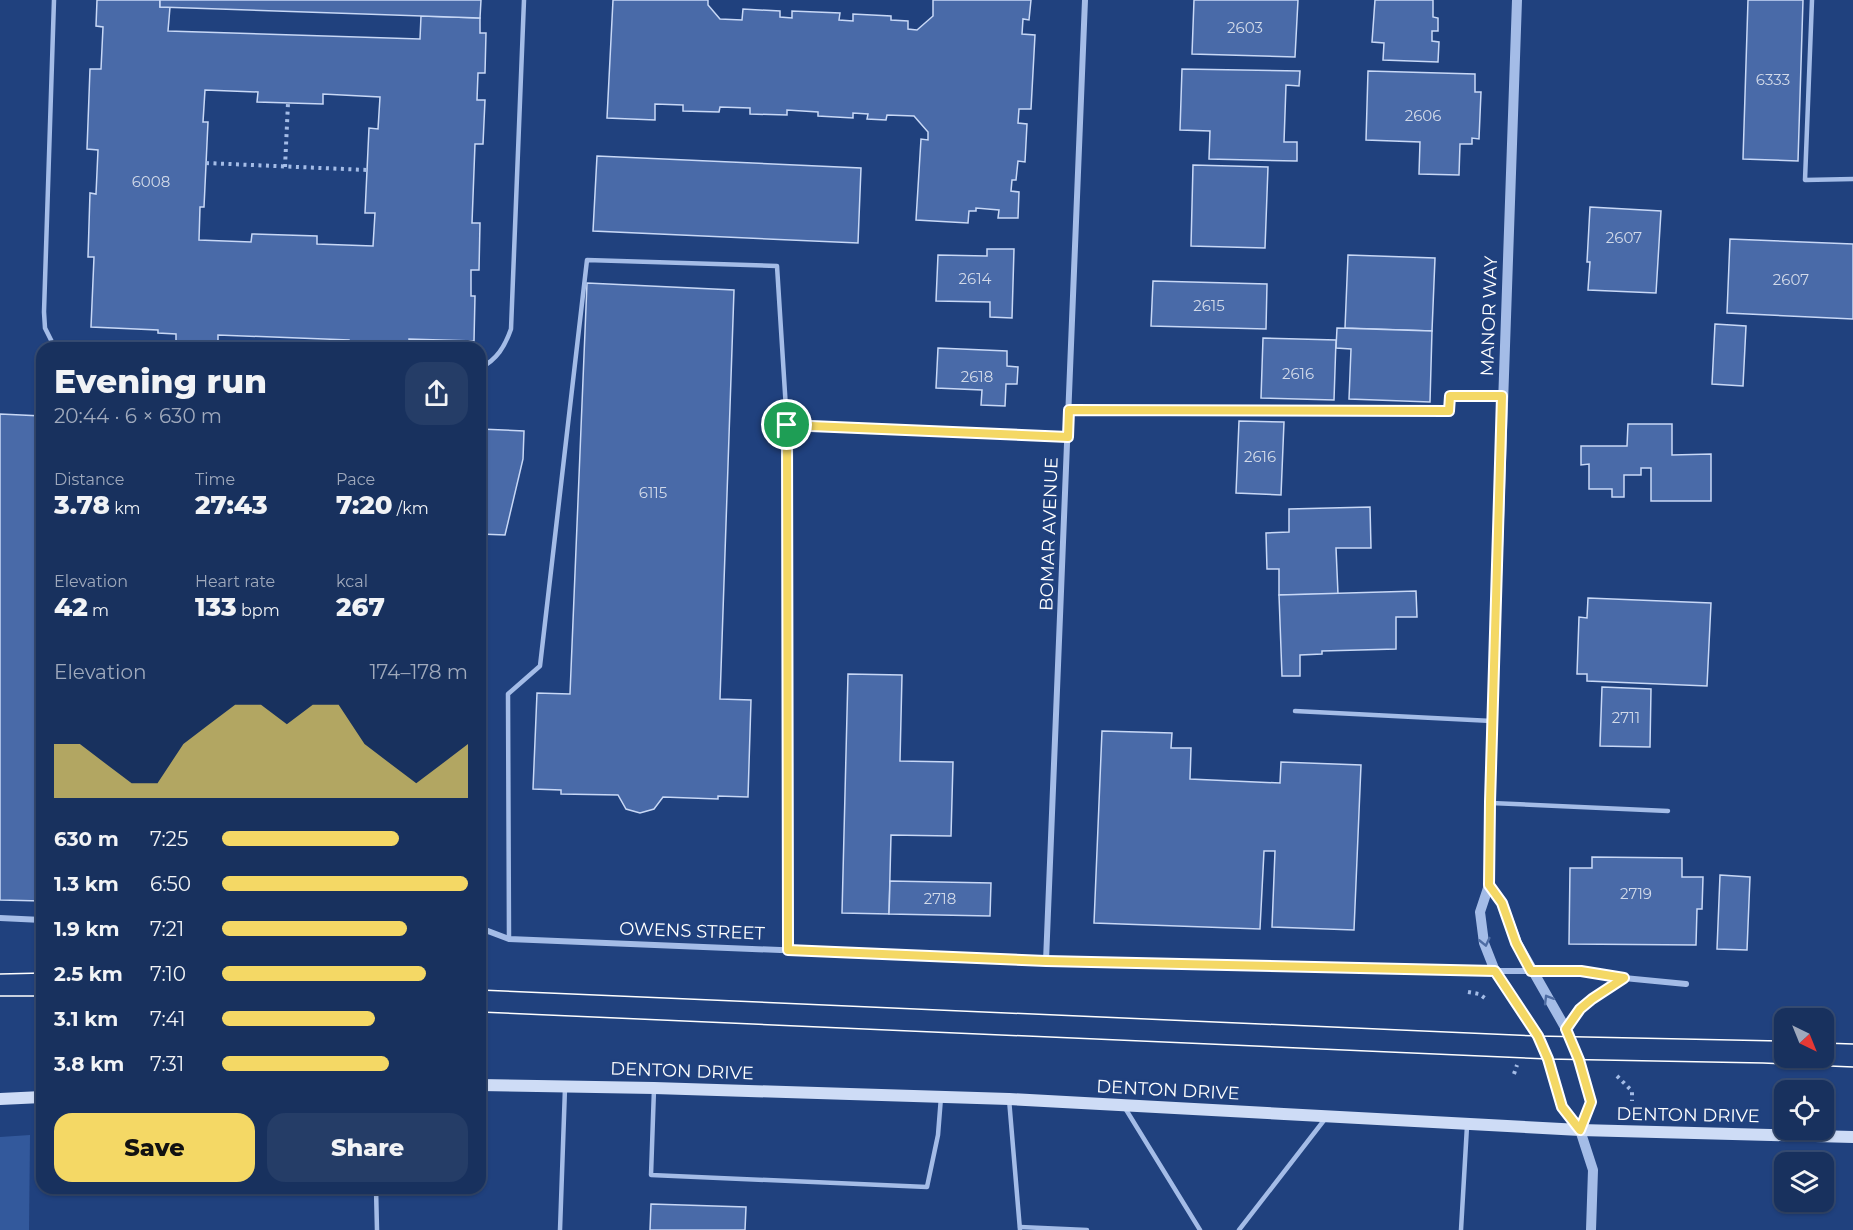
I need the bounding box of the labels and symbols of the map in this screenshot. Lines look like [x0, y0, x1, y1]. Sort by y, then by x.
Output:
house number: 2603 [1227, 18, 1263, 37]
house number: 6333 [1756, 70, 1790, 89]
house number: 2606 [1405, 106, 1441, 125]
house number: 6008 [132, 172, 170, 191]
house number: 2607 [1606, 228, 1642, 247]
street label: MANOR WAY [1476, 255, 1502, 377]
house number: 2614 [959, 269, 992, 288]
house number: 2607 [1773, 270, 1809, 289]
house number: 2615 [1193, 296, 1225, 315]
house number: 2616 [1282, 364, 1314, 383]
house number: 2618 [961, 367, 993, 386]
pin [761, 399, 812, 450]
house number: 2616 [1244, 447, 1276, 466]
street label: BOMAR AVENUE [1035, 457, 1063, 611]
house number: 6115 [639, 483, 667, 502]
house number: 2711 [1612, 708, 1640, 727]
house number: 2719 [1620, 884, 1652, 903]
house number: 2718 [924, 889, 956, 908]
street label: OWENS STREET [619, 917, 766, 945]
one-way arrow [1478, 937, 1491, 947]
one-way arrow [1544, 995, 1556, 1005]
north arrow [1774, 1008, 1834, 1068]
street label: DENTON DRIVE [610, 1058, 754, 1084]
street label: DENTON DRIVE [1096, 1075, 1240, 1105]
street label: DENTON DRIVE [1616, 1103, 1760, 1127]

